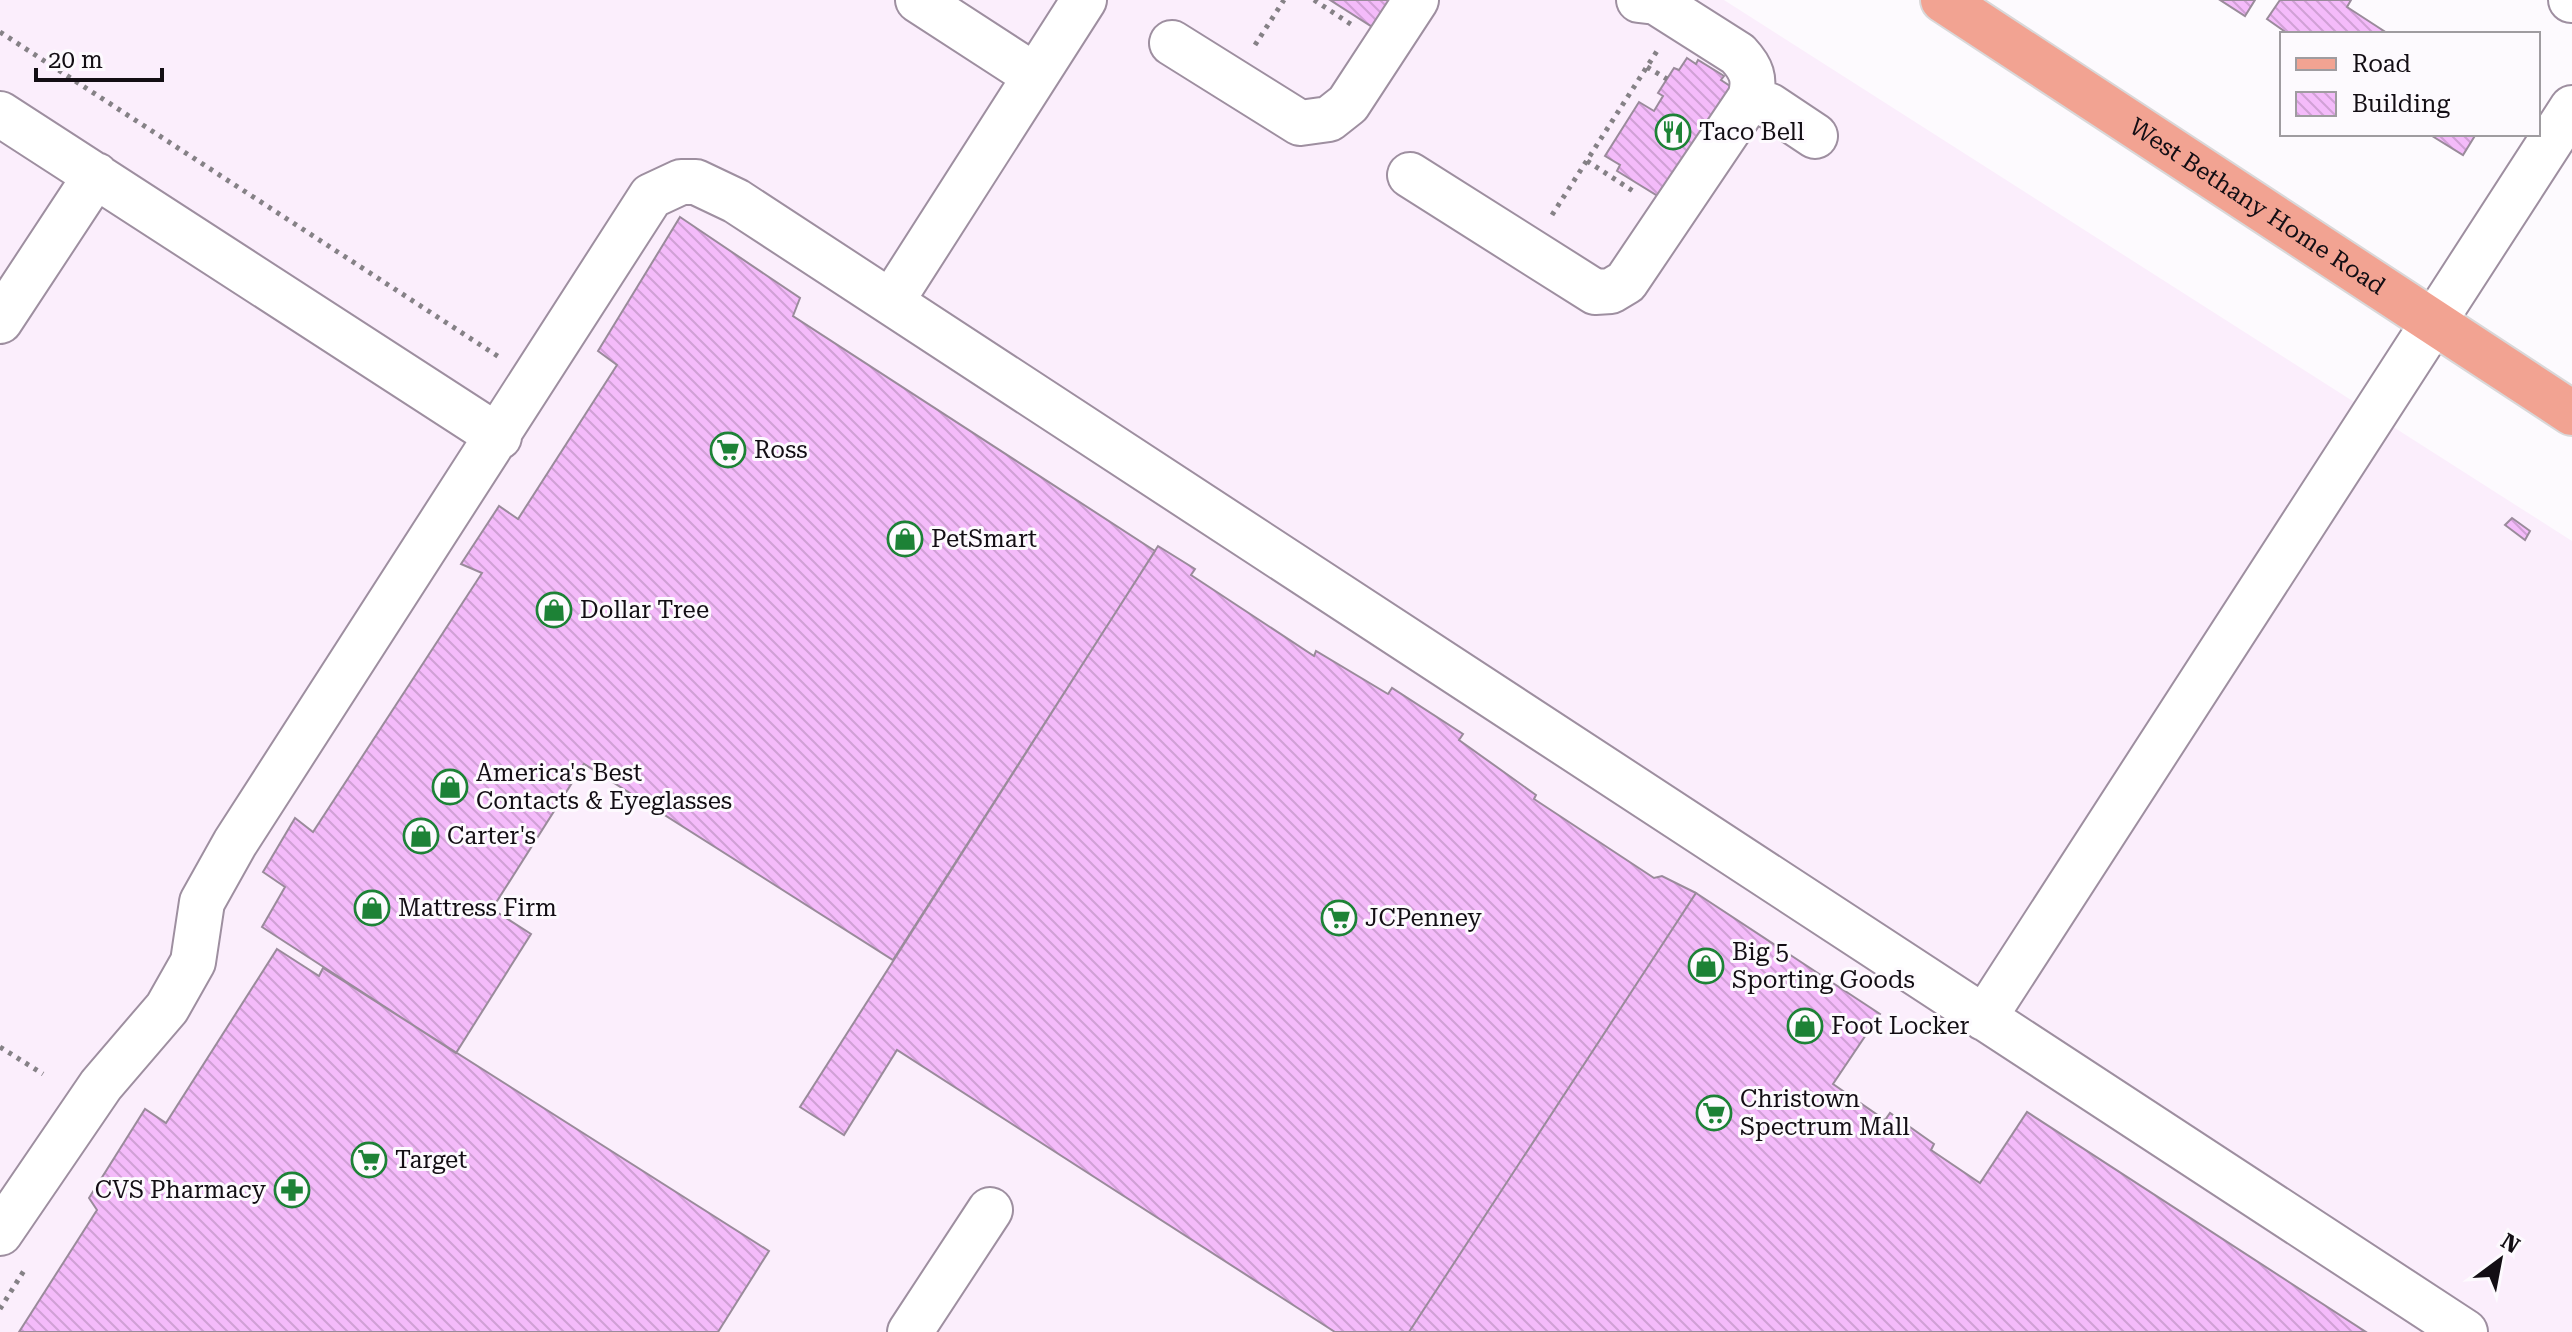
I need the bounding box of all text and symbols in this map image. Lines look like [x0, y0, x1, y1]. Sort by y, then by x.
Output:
scale bar [36, 32, 162, 82]
legend [2280, 32, 2540, 136]
text: 20 m [48, 46, 103, 74]
text: Road [2352, 50, 2411, 78]
text: Building [2352, 90, 2450, 118]
street label: West Bethany Home Road [2124, 112, 2390, 300]
restaurant icon: Taco Bell [1654, 113, 1692, 151]
place label: Taco Bell [1699, 118, 1804, 146]
supermarket icon: Ross [709, 431, 747, 469]
place label: Ross [754, 436, 808, 464]
shop icon: PetSmart [886, 520, 924, 558]
place label: PetSmart [931, 525, 1037, 553]
shop icon: Dollar Tree [535, 591, 573, 629]
place label: Dollar Tree [580, 596, 709, 624]
place label: America's Best Contacts & Eyeglasses [476, 759, 732, 815]
shop icon: America's Best Contacts & Eyeglasses [431, 768, 469, 806]
shop icon: Carter's [402, 817, 440, 855]
place label: Carter's [447, 822, 536, 850]
shop icon: Mattress Firm [353, 889, 391, 927]
place label: Mattress Firm [398, 894, 557, 922]
supermarket icon: JCPenney [1320, 899, 1358, 937]
place label: JCPenney [1365, 904, 1483, 932]
place label: Big 5 Sporting Goods [1732, 938, 1915, 994]
shop icon: Big 5 Sporting Goods [1687, 947, 1725, 985]
shop icon: Foot Locker [1786, 1007, 1824, 1045]
place label: Foot Locker [1831, 1012, 1970, 1040]
place label: Christown Spectrum Mall [1740, 1085, 1910, 1141]
supermarket icon: Christown Spectrum Mall [1695, 1094, 1733, 1132]
supermarket icon: Target [350, 1141, 388, 1179]
place label: Target [395, 1146, 467, 1174]
pharmacy icon: CVS Pharmacy [273, 1171, 311, 1209]
place label: CVS Pharmacy [95, 1176, 267, 1204]
north arrow [2460, 1220, 2540, 1300]
text: N [2497, 1228, 2524, 1259]

